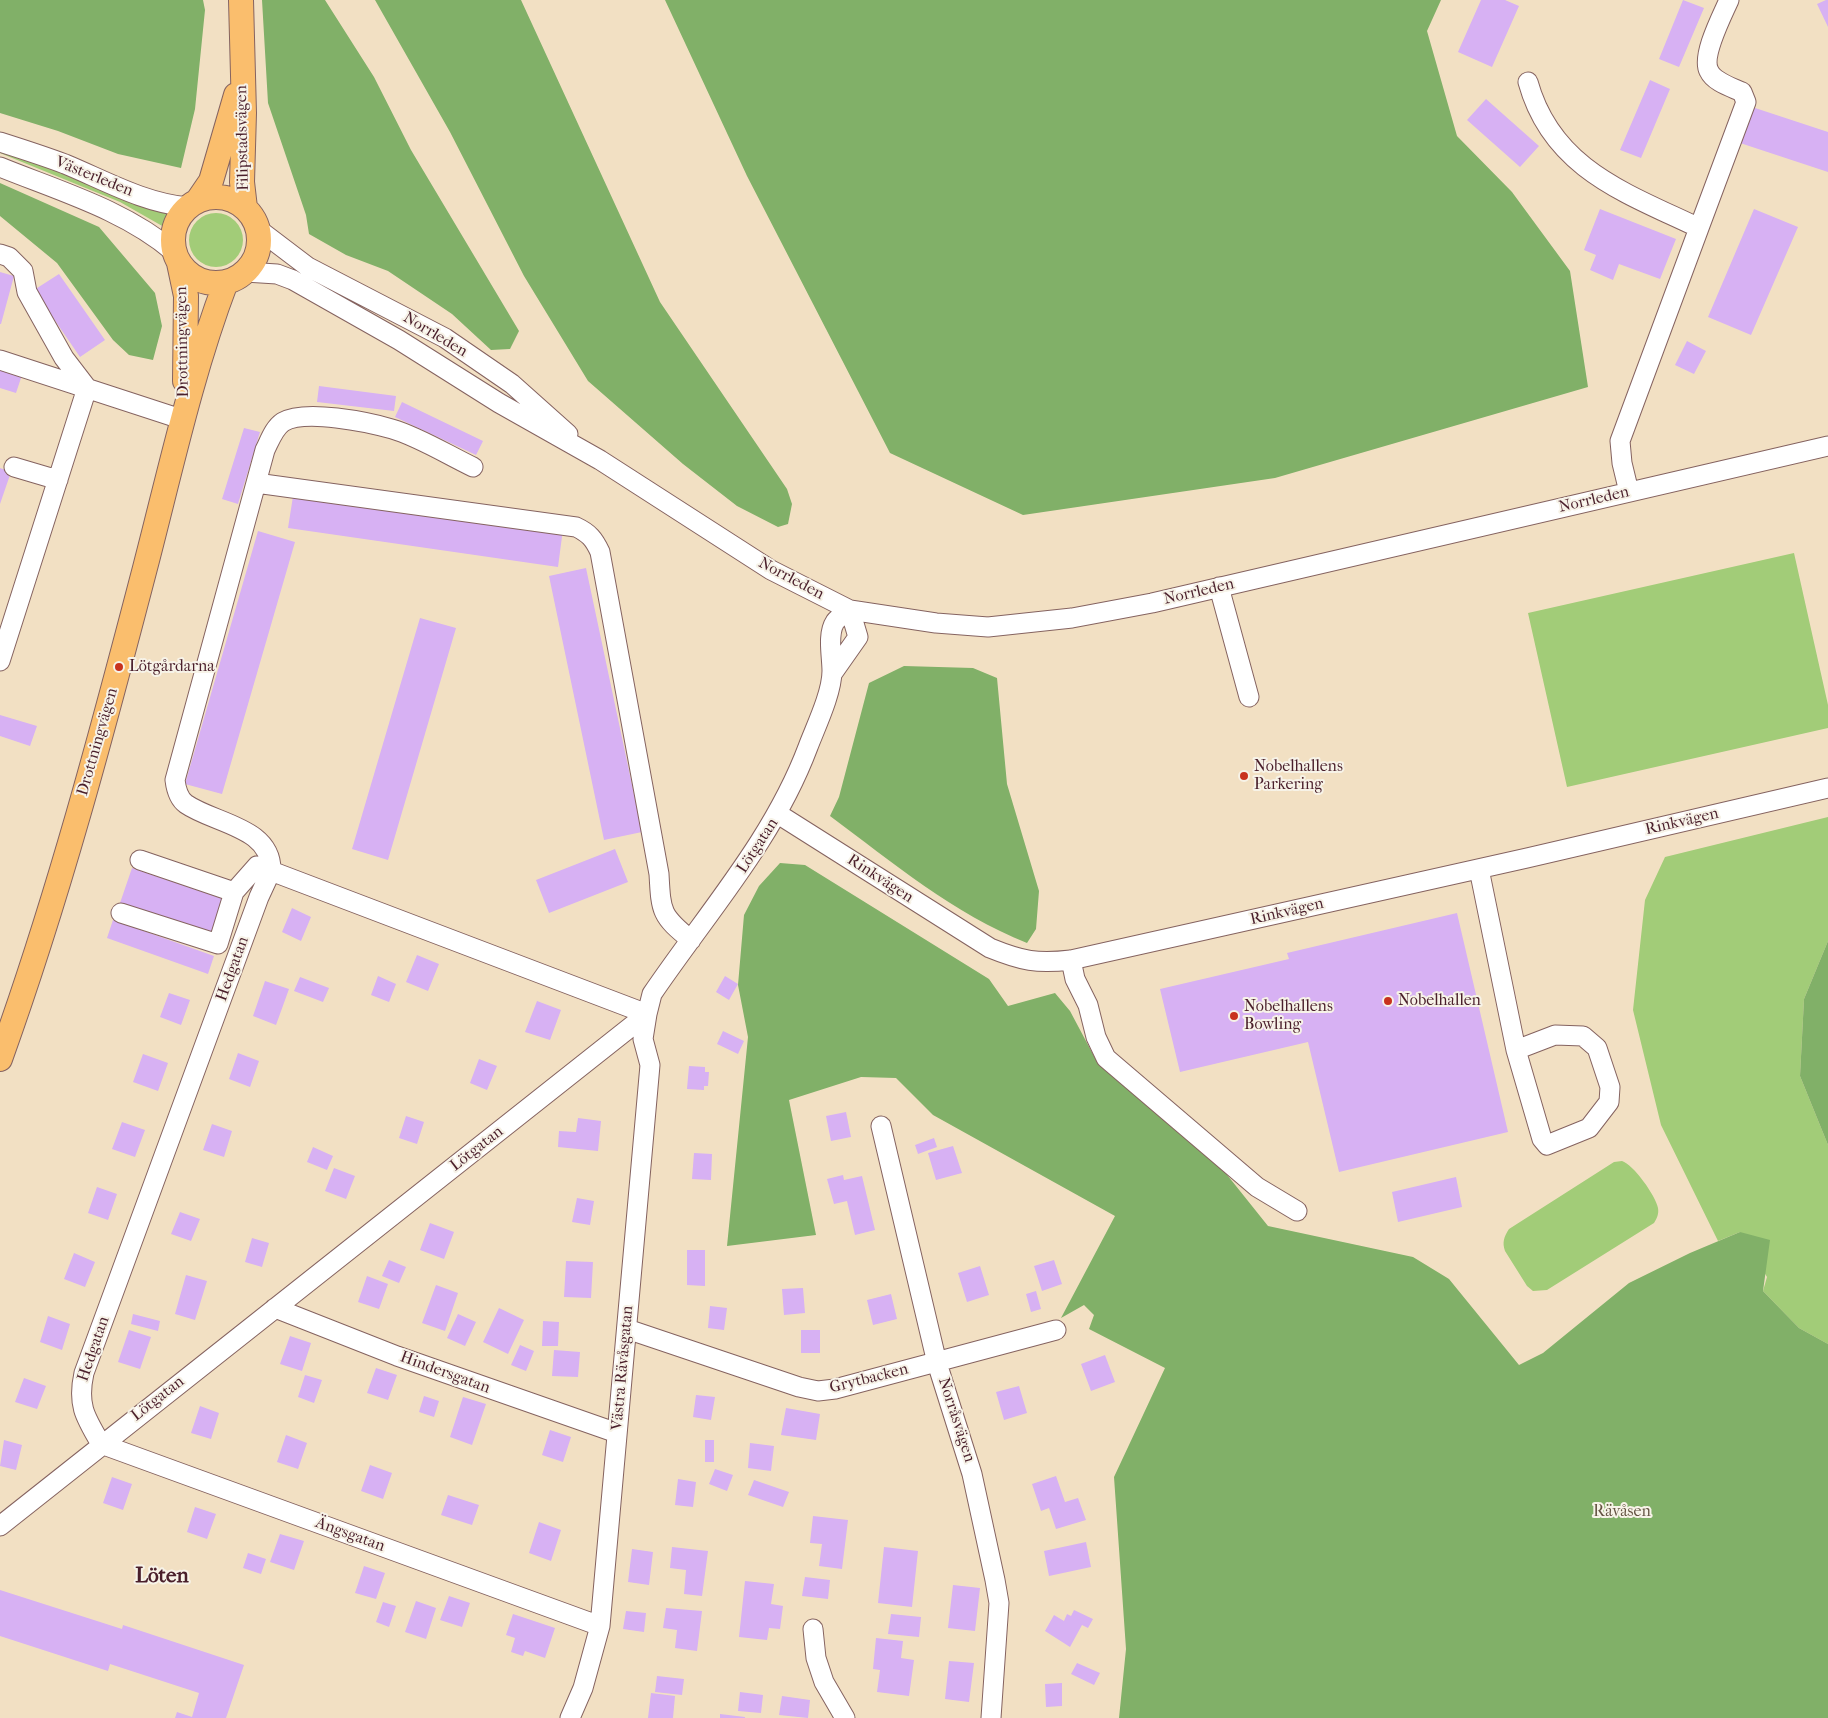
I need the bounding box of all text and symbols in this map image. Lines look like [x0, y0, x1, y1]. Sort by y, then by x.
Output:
street label: Filipstadsvägen [232, 85, 254, 191]
street label: Västerleden [52, 153, 136, 201]
street label: Drottningvägen [172, 286, 194, 398]
street label: Norrleden [399, 308, 471, 362]
street label: Norrleden [1557, 483, 1631, 517]
street label: Norrleden [755, 554, 827, 604]
street label: Norrleden [1162, 575, 1236, 609]
place label: Lötgårdarna [129, 657, 215, 677]
marker: Lötgårdarna [113, 661, 125, 673]
street label: Drottningvägen [73, 686, 123, 798]
place label: Nobelhallens Parkering [1254, 757, 1343, 795]
marker: Nobelhallens Parkering [1238, 770, 1250, 782]
street label: Rinkvägen [1643, 804, 1721, 840]
street label: Lötgatan [733, 815, 783, 877]
street label: Rinkvägen [843, 851, 917, 907]
street label: Rinkvägen [1248, 894, 1326, 930]
street label: Hedgatan [212, 934, 254, 1004]
place label: Nobelhallen [1398, 991, 1481, 1011]
marker: Nobelhallen [1382, 995, 1394, 1007]
place label: Nobelhallens Bowling [1244, 997, 1333, 1035]
marker: Nobelhallens Bowling [1228, 1010, 1240, 1022]
street label: Lötgatan [447, 1122, 507, 1176]
street label: Västra Rävåsgatan [608, 1305, 638, 1431]
street label: Hedgatan [74, 1314, 114, 1384]
street label: Hindersgatan [397, 1348, 493, 1398]
street label: Grytbacken [828, 1360, 910, 1398]
street label: Lötgatan [128, 1372, 188, 1426]
street label: Norråsvägen [933, 1375, 979, 1465]
park label: Rävåsen [1593, 1502, 1651, 1522]
street label: Ängsgatan [313, 1514, 387, 1556]
district label: Löten [135, 1564, 189, 1590]

